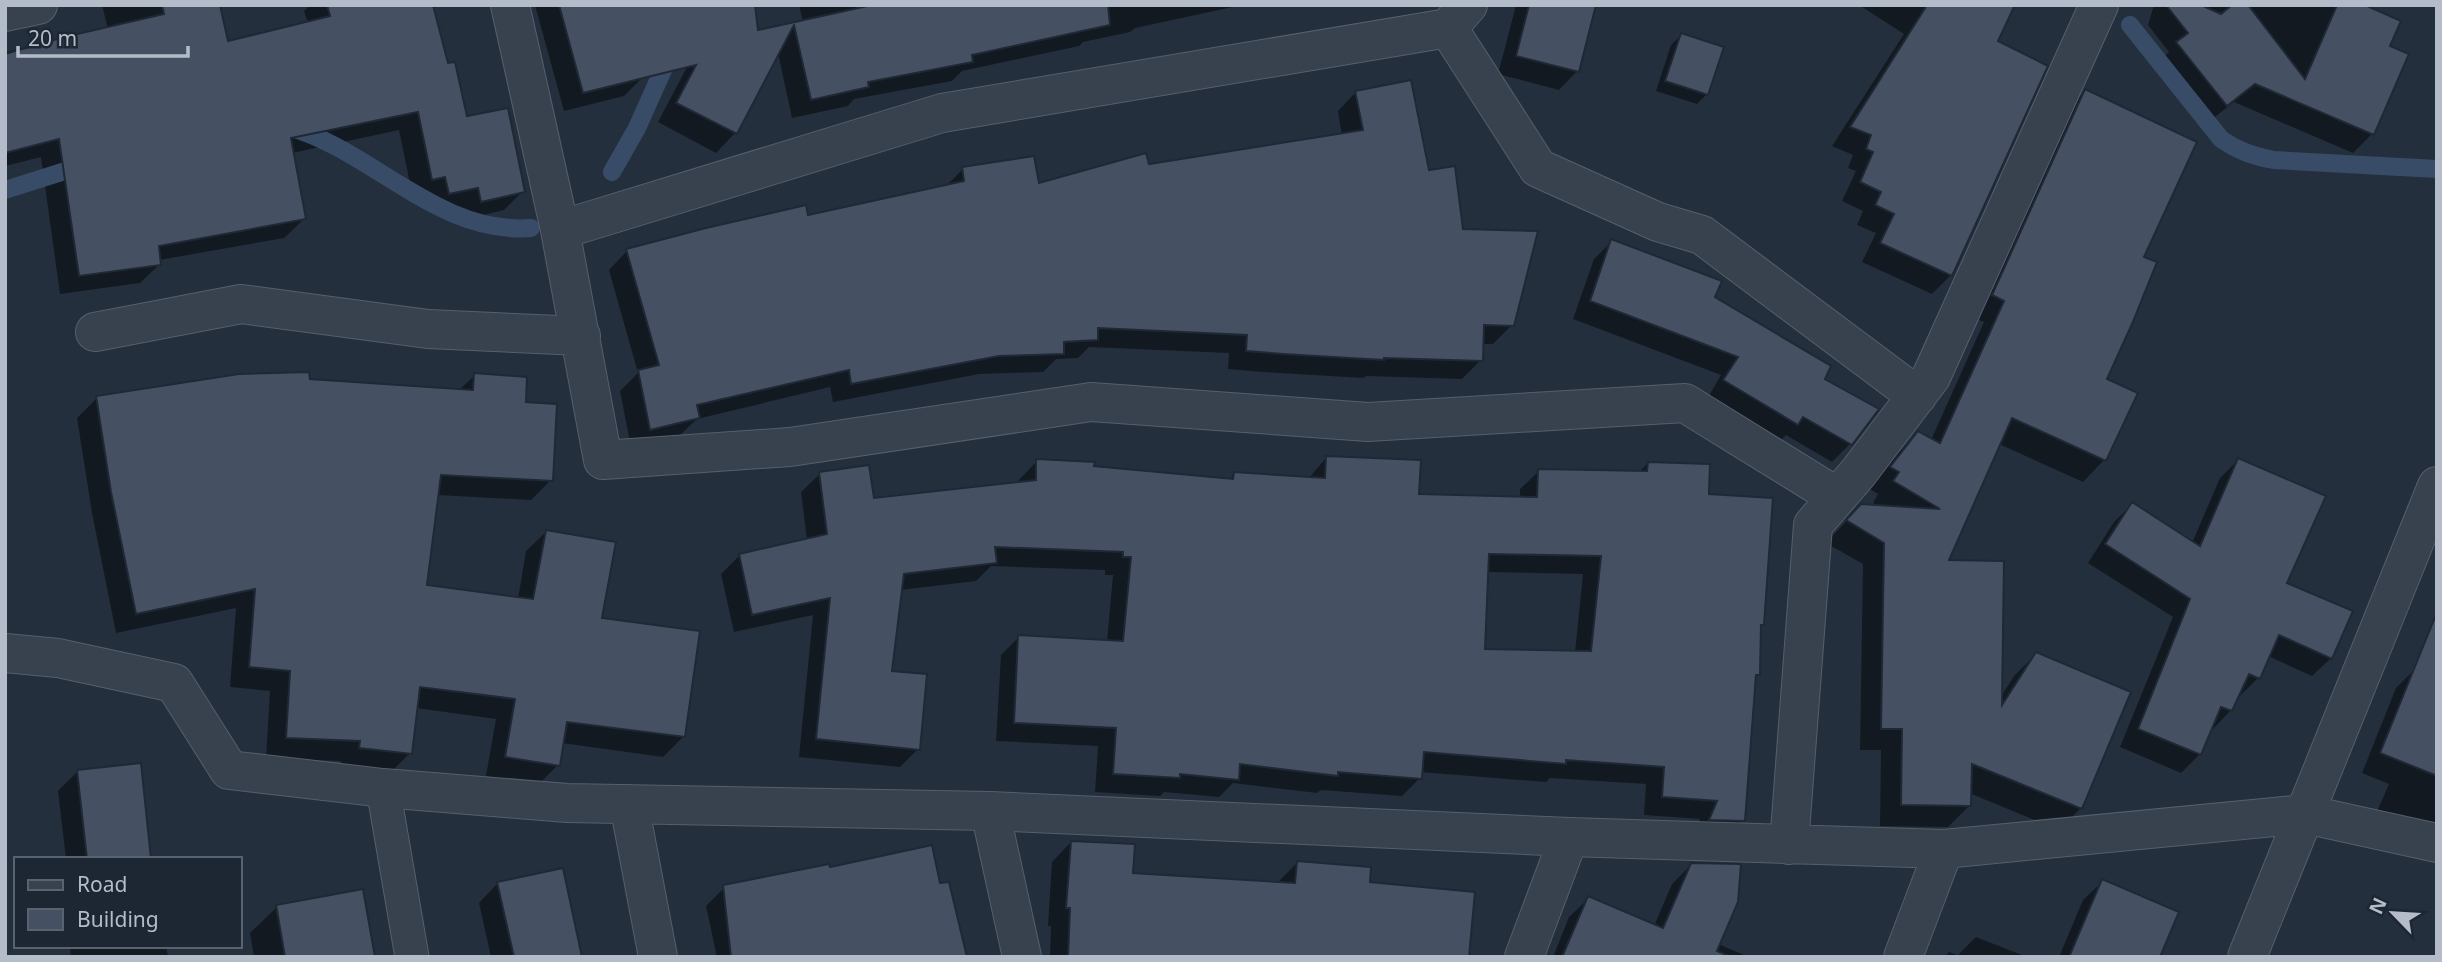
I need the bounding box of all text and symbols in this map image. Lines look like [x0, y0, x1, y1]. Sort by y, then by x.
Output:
scale bar [18, 14, 187, 58]
text: 20 m [28, 24, 77, 52]
legend [14, 857, 242, 948]
text: Road [77, 870, 127, 898]
north arrow [2358, 878, 2428, 948]
text: N [2363, 893, 2393, 918]
text: Building [77, 905, 159, 933]

